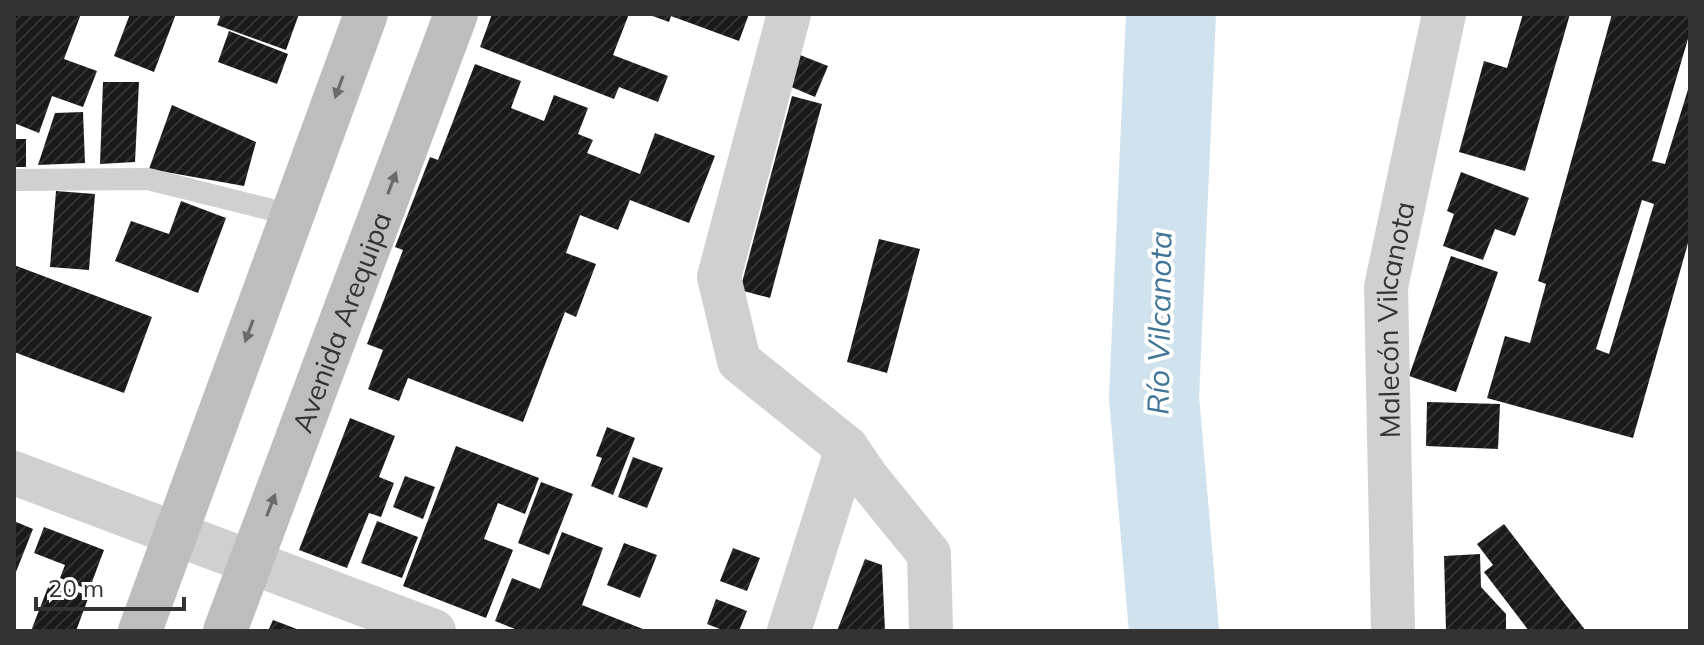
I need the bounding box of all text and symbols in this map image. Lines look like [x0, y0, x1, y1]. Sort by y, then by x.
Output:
one-way arrow [332, 75, 345, 99]
one-way arrow [386, 171, 399, 195]
street label: Malecón Vilcanota [1368, 198, 1421, 439]
street label: Avenida Arequipa [283, 207, 398, 437]
water label: Río Vilcanota [1138, 231, 1180, 415]
one-way arrow [243, 319, 255, 343]
one-way arrow [265, 493, 278, 517]
scale bar [36, 561, 184, 611]
text: 20 m [48, 573, 104, 603]

